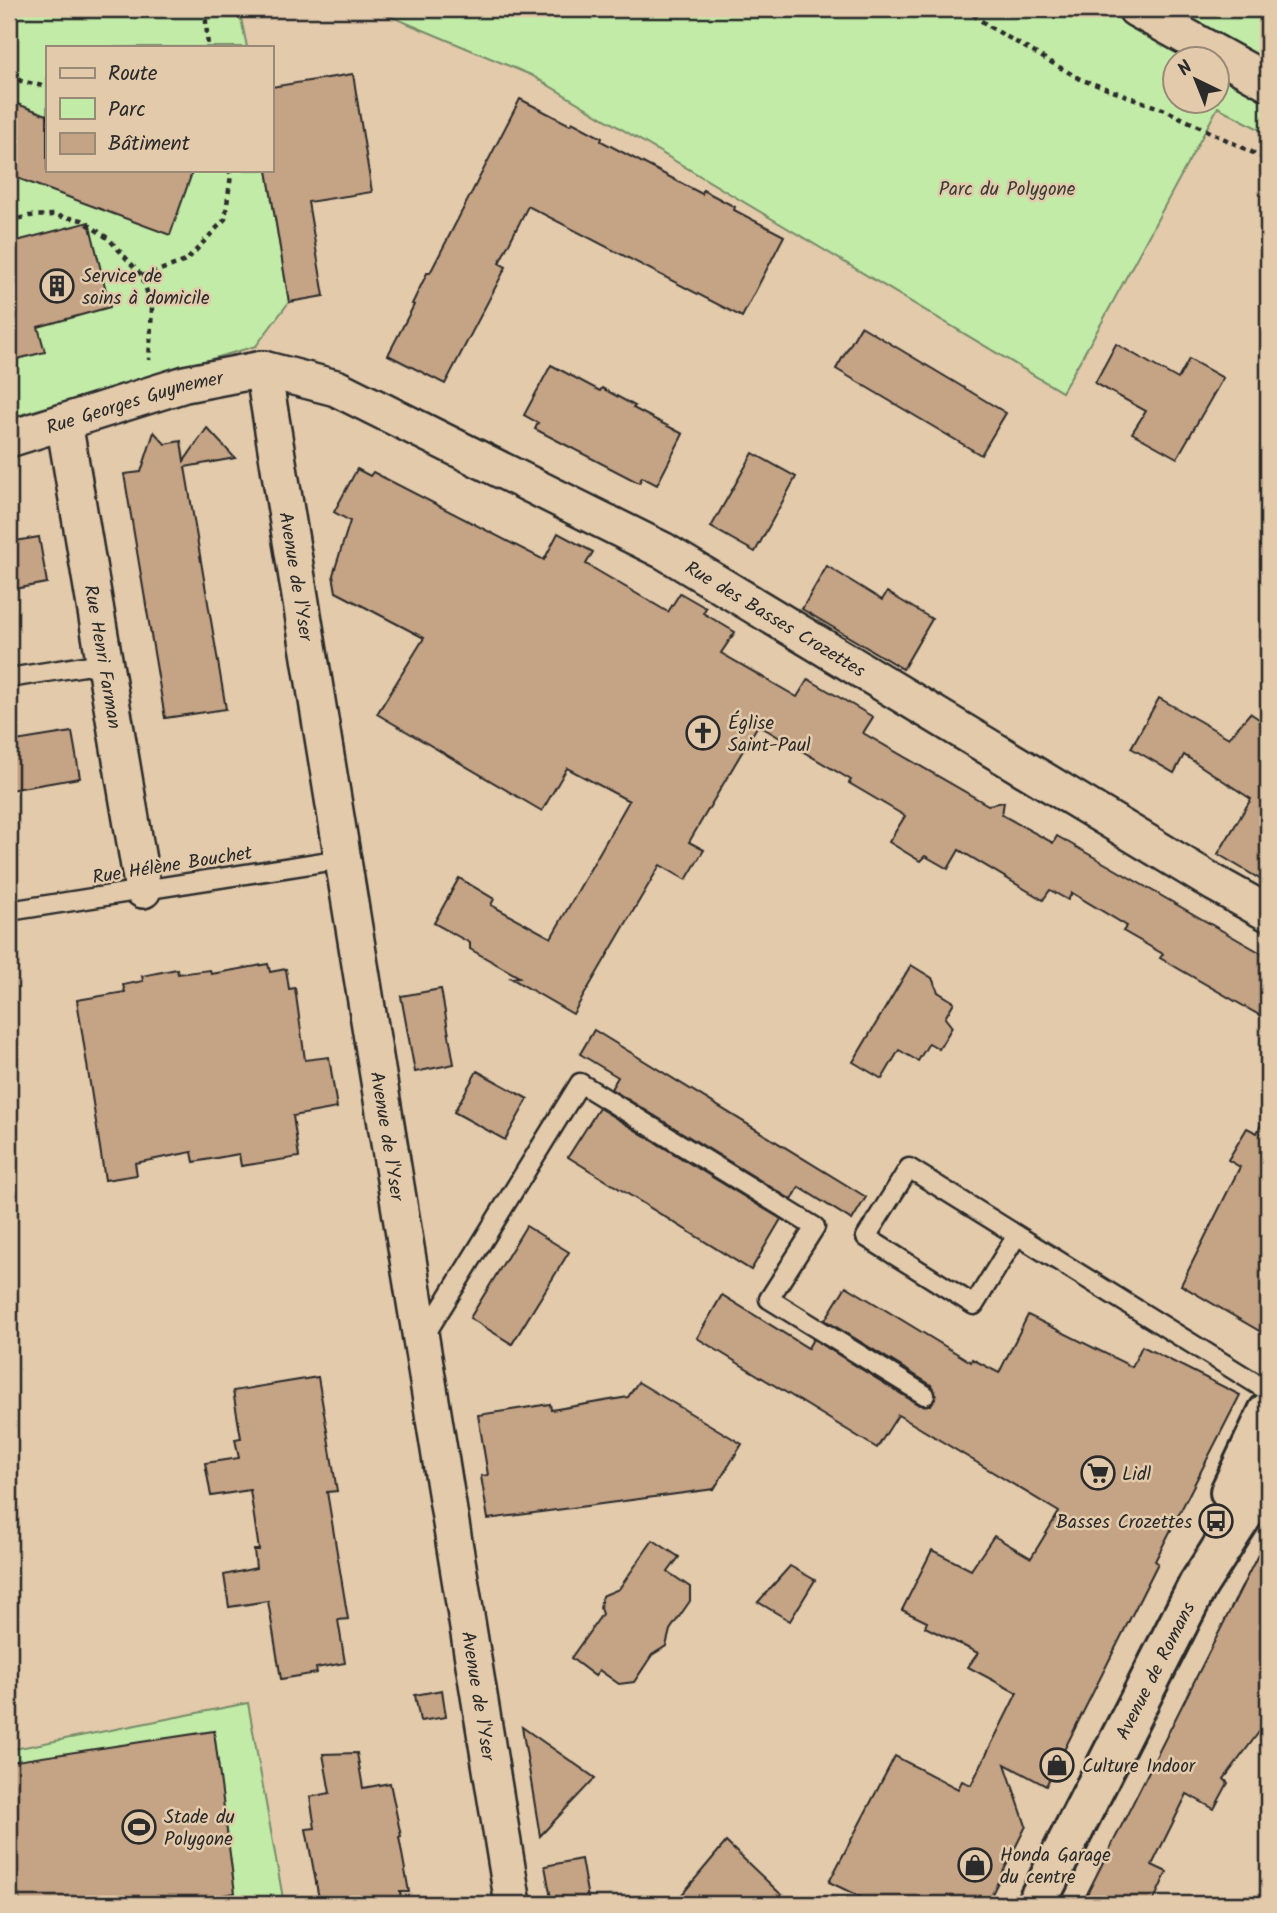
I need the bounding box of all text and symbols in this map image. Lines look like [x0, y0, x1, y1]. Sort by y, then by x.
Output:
legend [46, 46, 273, 172]
north arrow [1162, 46, 1232, 116]
text: N [1171, 54, 1200, 84]
text: Route [108, 58, 158, 91]
text: Parc [108, 94, 146, 127]
text: Bâtiment [108, 128, 191, 161]
park label: Parc du Polygone [939, 175, 1076, 205]
place label: Service de soins à domicile [82, 262, 210, 314]
building icon: Service de soins à domicile [38, 267, 76, 305]
street label: Rue Georges Guynemer [43, 364, 227, 443]
street label: Avenue de l'Yser [269, 510, 320, 645]
street label: Rue des Basses Crozettes [679, 554, 871, 686]
street label: Rue Henri Farman [75, 583, 129, 731]
place label: Église Saint-Paul [728, 709, 811, 761]
church icon: Église Saint-Paul [684, 714, 722, 752]
street label: Rue Hélène Bouchet [90, 838, 255, 893]
street label: Avenue de l'Yser [361, 1069, 412, 1205]
supermarket icon: Lidl [1079, 1454, 1117, 1492]
place label: Lidl [1122, 1460, 1151, 1490]
bus stop icon: Basses Crozettes [1197, 1502, 1235, 1540]
place label: Basses Crozettes [1056, 1508, 1192, 1538]
street label: Avenue de Romans [1109, 1597, 1204, 1746]
street label: Avenue de l'Yser [452, 1629, 503, 1764]
shop icon: Culture Indoor [1038, 1746, 1076, 1784]
place label: Culture Indoor [1082, 1752, 1197, 1782]
place label: Stade du Polygone [164, 1803, 235, 1855]
sports icon: Stade du Polygone [120, 1808, 158, 1846]
place label: Honda Garage du centre [1000, 1841, 1111, 1893]
shop icon: Honda Garage du centre [956, 1846, 994, 1884]

